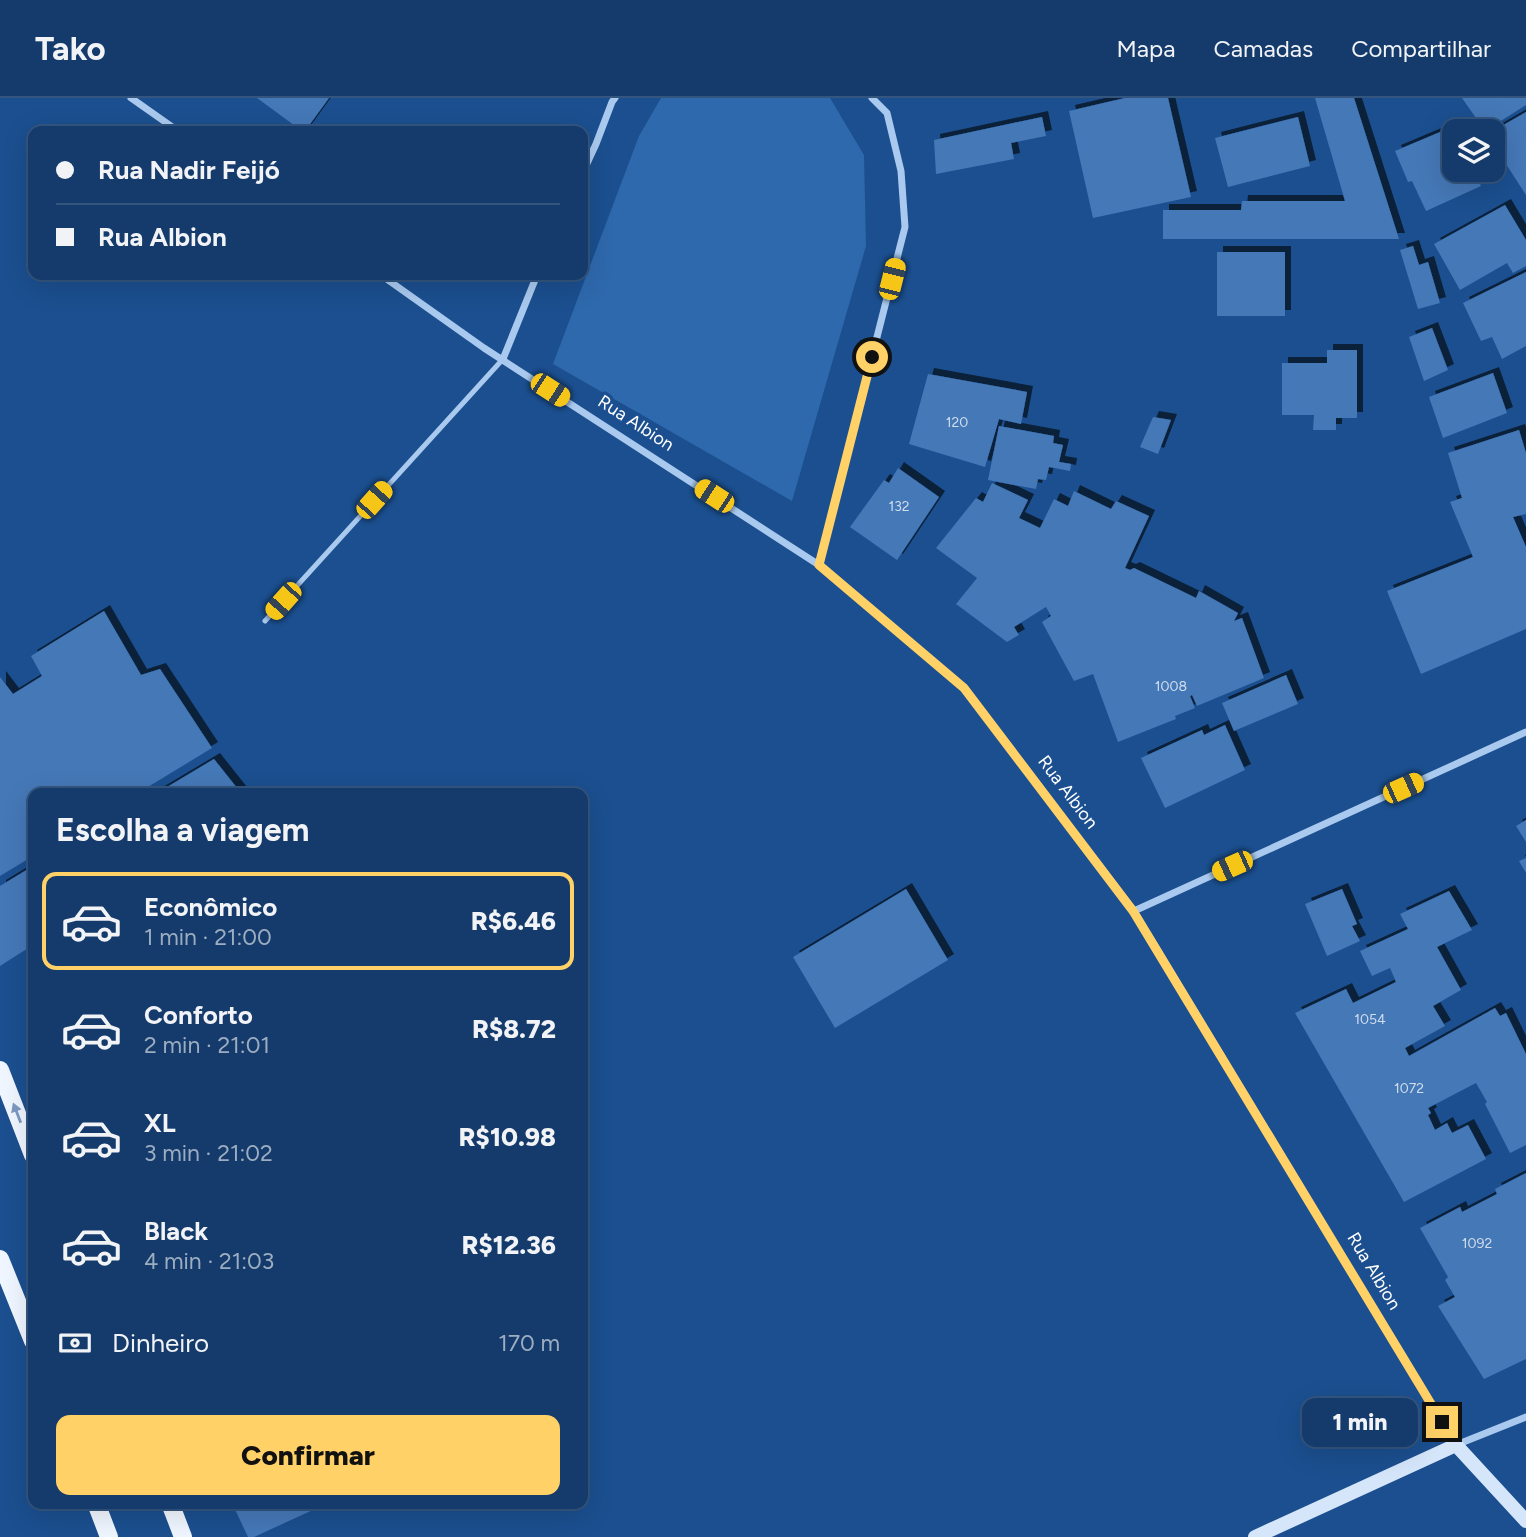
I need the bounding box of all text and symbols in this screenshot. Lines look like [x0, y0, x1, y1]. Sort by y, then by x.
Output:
text: Tako [35, 29, 106, 68]
text: Mapa [1116, 34, 1175, 63]
text: Camadas [1213, 34, 1313, 63]
text: Compartilhar [1351, 34, 1491, 63]
map controls [1442, 119, 1505, 182]
button: layers [1442, 119, 1505, 182]
text: Rua Nadir Feijó [98, 154, 280, 186]
text: Rua Albion [98, 221, 227, 253]
car [877, 256, 908, 302]
route start [856, 341, 888, 373]
car [527, 370, 574, 410]
street label: Rua Albion [594, 390, 678, 456]
house number: 120 [946, 414, 968, 431]
car [691, 476, 738, 516]
car [353, 477, 396, 523]
house number: 132 [888, 498, 910, 515]
car [262, 578, 305, 624]
house number: 1008 [1155, 678, 1187, 695]
street label: Rua Albion [1033, 751, 1103, 833]
car [1380, 770, 1427, 806]
text: Escolha a viagem [56, 811, 309, 849]
car [1209, 848, 1256, 884]
icon: car [60, 890, 123, 953]
text: Econômico [144, 891, 277, 923]
text: R$6.46 [471, 905, 556, 937]
text: 1 min · 21:00 [144, 923, 272, 951]
icon: car [60, 998, 123, 1061]
text: Conforto [144, 999, 253, 1031]
house number: 1054 [1354, 1011, 1386, 1028]
text: R$8.72 [472, 1013, 556, 1045]
text: 2 min · 21:01 [144, 1031, 270, 1059]
house number: 1072 [1394, 1080, 1424, 1097]
one-way arrow [11, 1102, 22, 1123]
icon: car [60, 1106, 123, 1169]
text: XL [144, 1107, 176, 1139]
text: R$10.98 [459, 1121, 556, 1153]
text: 3 min · 21:02 [144, 1139, 273, 1167]
icon: car [60, 1214, 123, 1277]
text: Black [144, 1215, 208, 1247]
street label: Rua Albion [1342, 1228, 1406, 1314]
text: R$12.36 [462, 1229, 556, 1261]
house number: 1092 [1462, 1235, 1492, 1252]
text: 4 min · 21:03 [144, 1247, 274, 1275]
icon: cash [56, 1324, 94, 1362]
text: Dinheiro [112, 1327, 209, 1359]
text: 170 m [498, 1329, 560, 1357]
callout: 1 min [1302, 1398, 1418, 1446]
route end [1426, 1406, 1458, 1438]
text: 1 min [1333, 1408, 1387, 1436]
button: Confirmar [56, 1415, 560, 1495]

